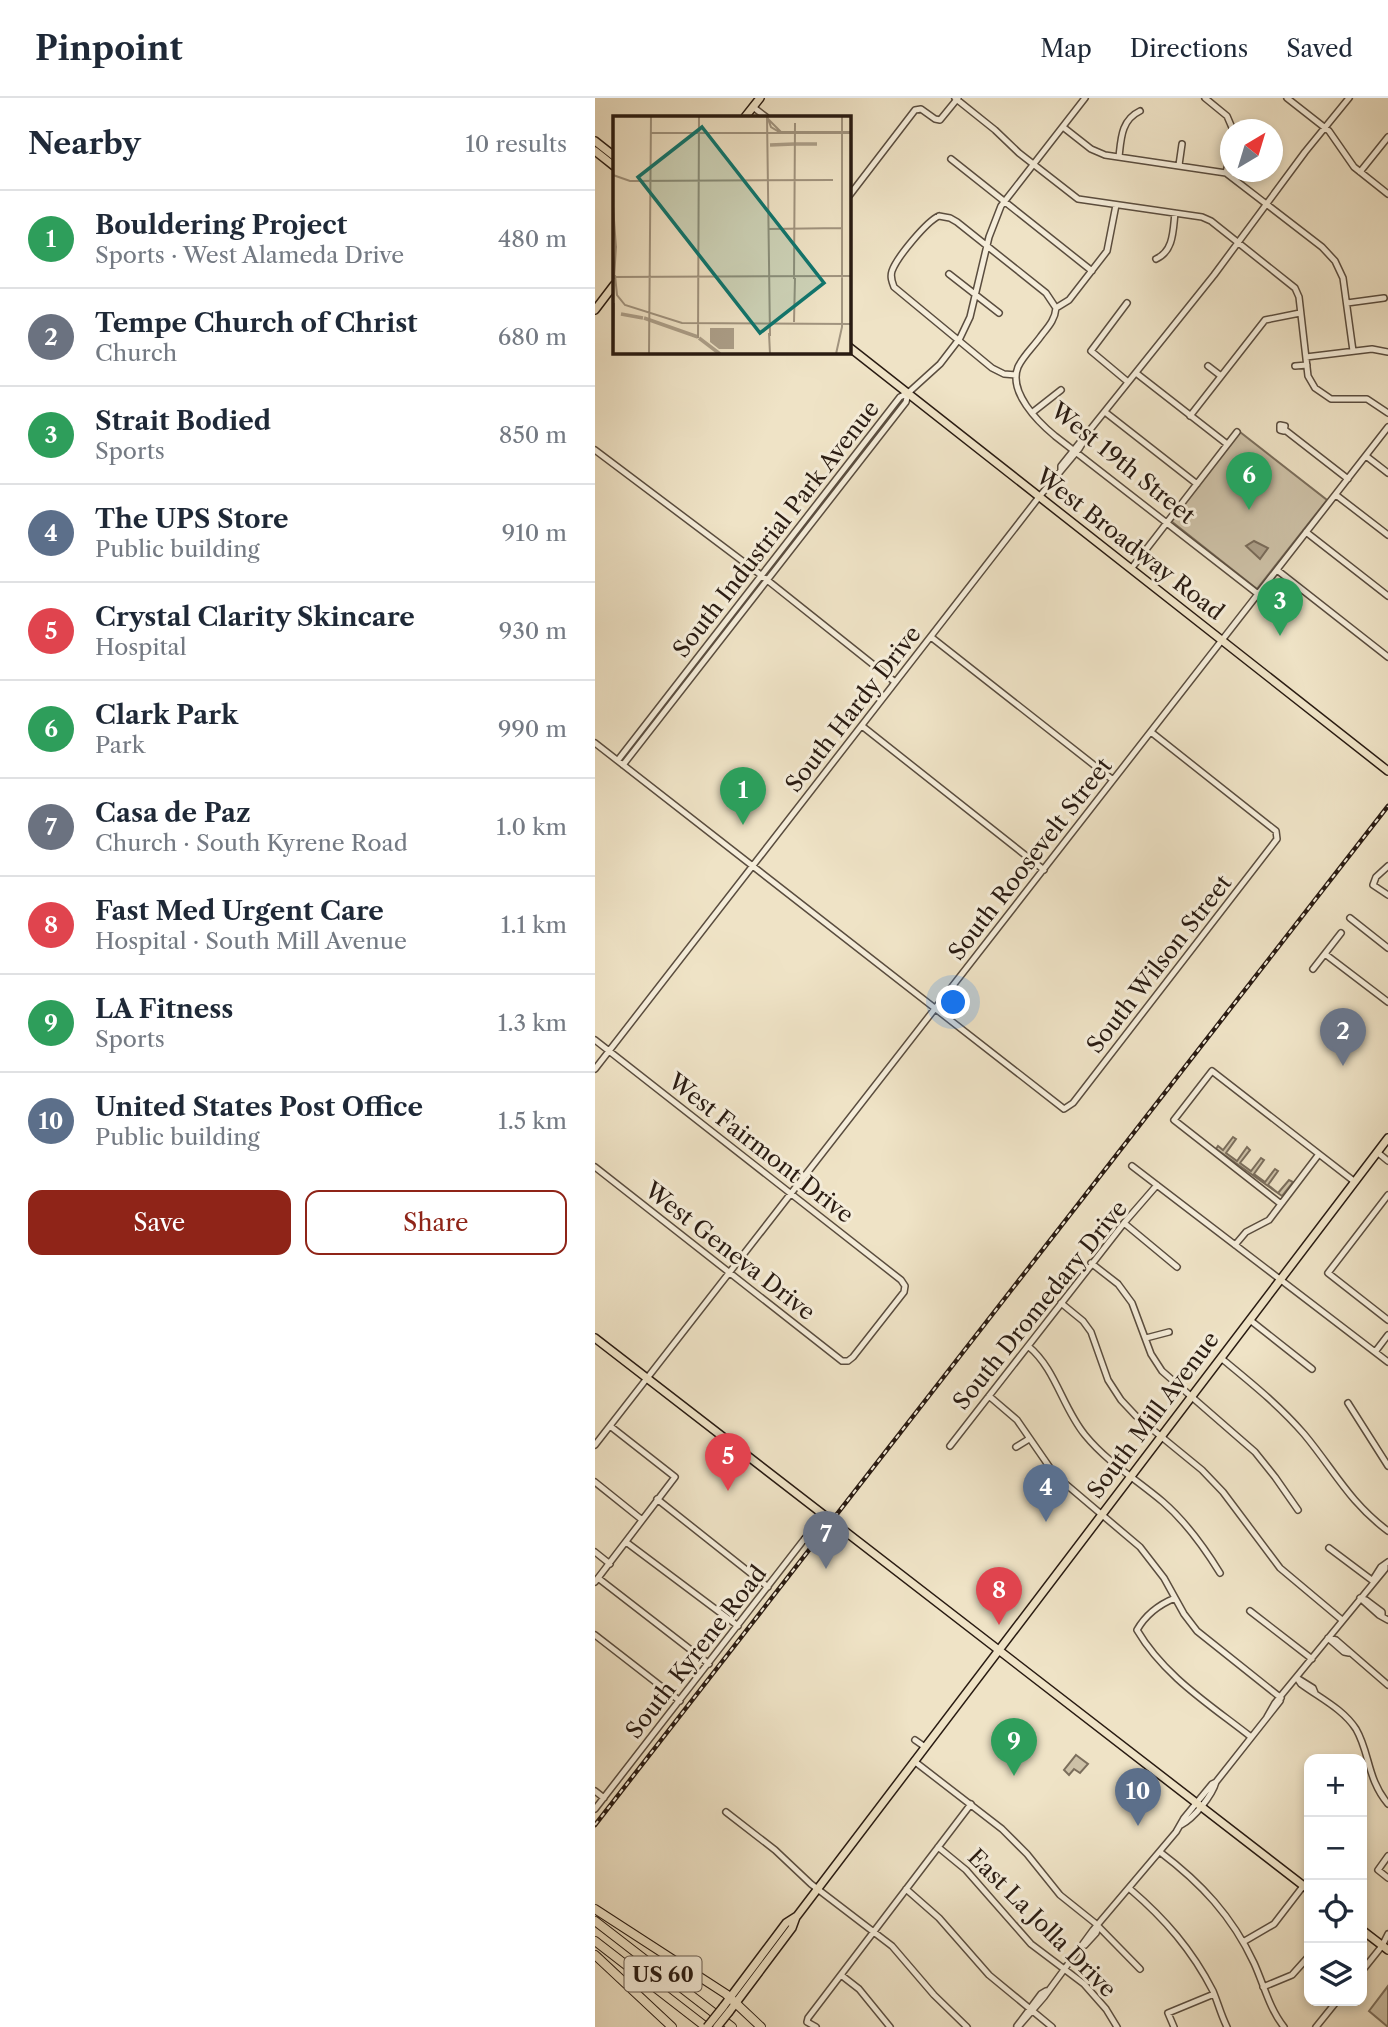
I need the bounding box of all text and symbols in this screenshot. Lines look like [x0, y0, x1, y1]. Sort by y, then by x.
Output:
text: Pinpoint [35, 28, 183, 69]
text: Map [1040, 34, 1092, 63]
text: Directions [1130, 34, 1248, 63]
text: Saved [1286, 34, 1353, 63]
inset map [613, 116, 851, 354]
north arrow [1220, 119, 1283, 182]
text: Nearby [28, 125, 141, 162]
text: 10 results [465, 130, 567, 158]
text: Bouldering Project [95, 209, 347, 241]
text: 1 [46, 225, 56, 253]
text: 480 m [498, 225, 567, 253]
text: Sports · West Alameda Drive [95, 241, 404, 269]
text: Tempe Church of Christ [95, 307, 418, 339]
text: 2 [44, 323, 58, 351]
text: 680 m [498, 323, 567, 351]
text: Church [95, 339, 177, 367]
street label: South Industrial Park Avenue [667, 395, 885, 663]
street label: West 19th Street [1045, 396, 1201, 530]
text: Strait Bodied [95, 405, 271, 437]
text: 3 [45, 421, 58, 449]
text: 850 m [499, 421, 567, 449]
text: Sports [95, 437, 165, 465]
pin: 6 [1226, 452, 1272, 510]
street label: West Broadway Road [1030, 461, 1229, 626]
text: The UPS Store [95, 503, 289, 535]
text: 4 [44, 519, 58, 547]
text: 910 m [502, 519, 567, 547]
text: Public building [95, 535, 260, 563]
pin: 3 [1257, 578, 1303, 636]
text: Crystal Clarity Skincare [95, 601, 415, 633]
text: 5 [45, 617, 57, 645]
text: 930 m [499, 617, 567, 645]
street label: South Hardy Drive [779, 620, 927, 798]
text: Hospital [95, 633, 187, 661]
text: Clark Park [95, 699, 238, 731]
text: 6 [44, 715, 58, 743]
text: 990 m [498, 715, 567, 743]
text: Park [95, 731, 145, 759]
street label: South Roosevelt Street [942, 752, 1118, 966]
pin: 1 [720, 767, 766, 825]
text: Casa de Paz [95, 797, 251, 829]
text: 7 [45, 813, 57, 841]
text: 1.0 km [496, 813, 567, 841]
text: Church · South Kyrene Road [95, 829, 408, 857]
street label: South Wilson Street [1081, 869, 1237, 1059]
text: Fast Med Urgent Care [95, 895, 384, 927]
text: 8 [44, 911, 58, 939]
text: 1.1 km [501, 911, 567, 939]
text: Hospital · South Mill Avenue [95, 927, 407, 955]
your location [936, 985, 970, 1019]
text: LA Fitness [95, 993, 233, 1025]
pin: 2 [1320, 1008, 1366, 1066]
text: 9 [44, 1009, 58, 1037]
text: 1.3 km [498, 1009, 567, 1037]
text: Sports [95, 1025, 165, 1053]
street label: West Fairmont Drive [662, 1066, 859, 1229]
text: United States Post Office [95, 1091, 423, 1123]
text: 10 [39, 1107, 63, 1135]
text: 1.5 km [498, 1107, 567, 1135]
text: Public building [95, 1123, 260, 1151]
street label: West Geneva Drive [639, 1175, 821, 1326]
button: Save [28, 1190, 291, 1255]
button: Share [305, 1190, 567, 1255]
street label: South Dromedary Drive [947, 1195, 1133, 1415]
street label: South Mill Avenue [1081, 1326, 1225, 1504]
pin: 5 [705, 1433, 751, 1491]
pin: 4 [1023, 1464, 1069, 1522]
pin: 7 [803, 1511, 849, 1569]
street label: South Kyrene Road [620, 1560, 772, 1744]
pin: 8 [976, 1567, 1022, 1625]
pin: 9 [991, 1718, 1037, 1776]
map controls [1304, 1754, 1367, 2006]
button: + [1304, 1754, 1367, 1817]
pin: 10 [1115, 1768, 1161, 1826]
button: − [1304, 1817, 1367, 1880]
street label: East La Jolla Drive [962, 1843, 1122, 2003]
button: locate [1304, 1880, 1367, 1943]
button: layers [1304, 1943, 1367, 2006]
road number: US 60 [624, 1956, 701, 1992]

